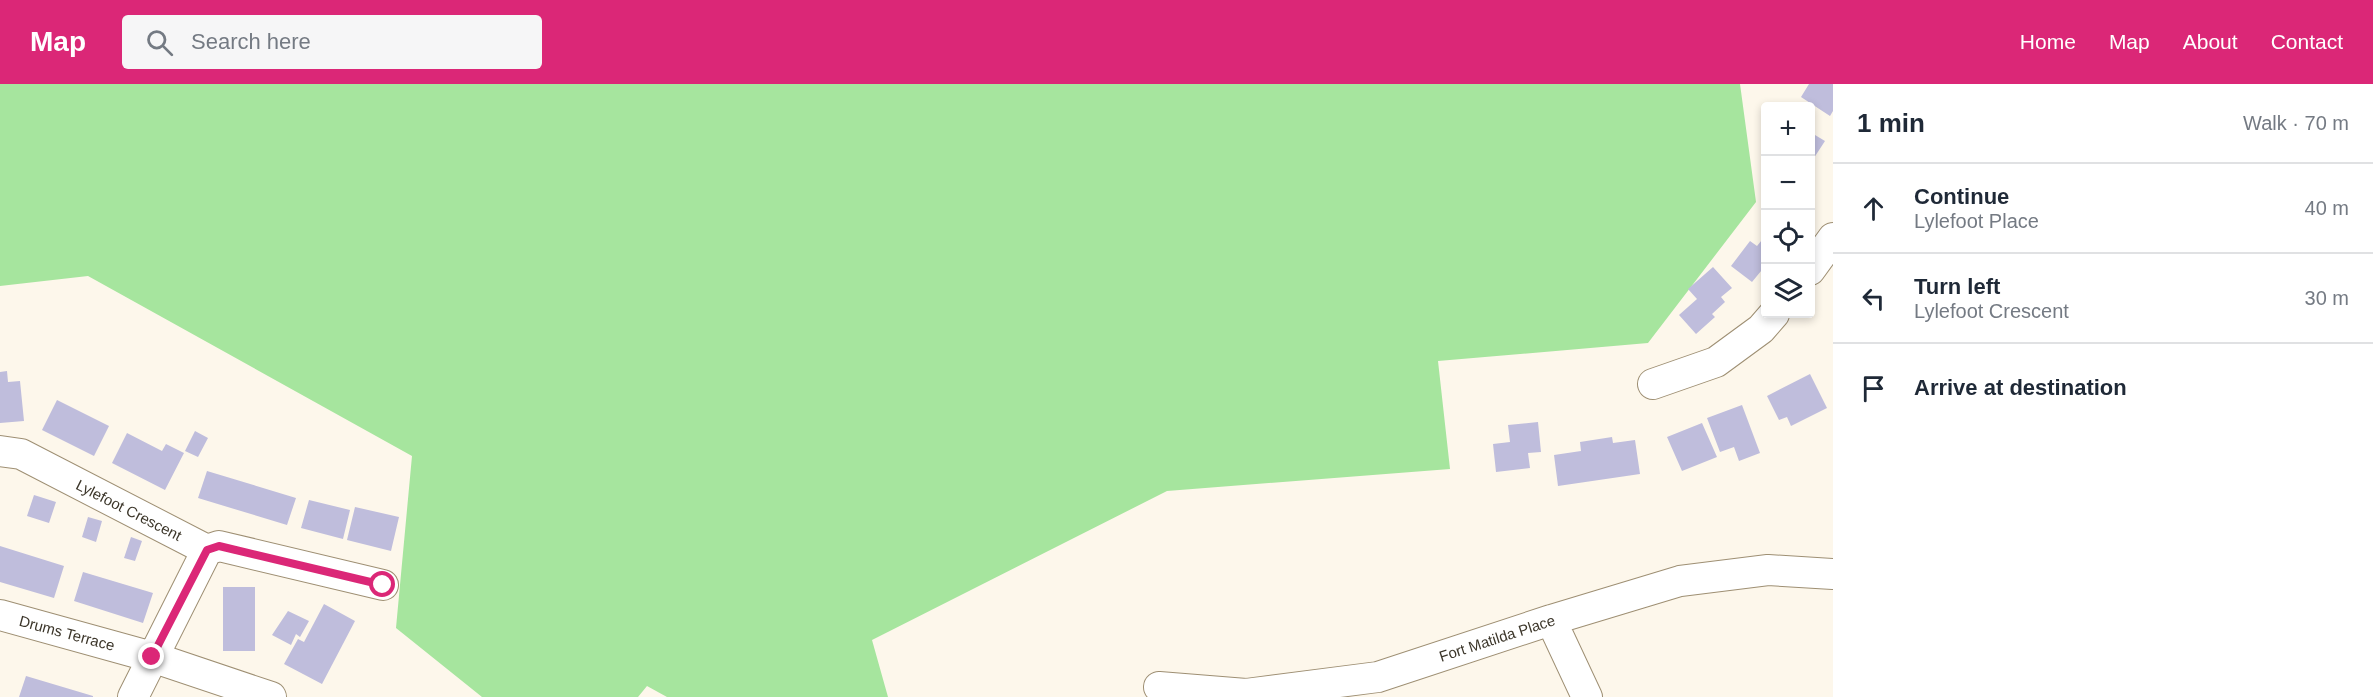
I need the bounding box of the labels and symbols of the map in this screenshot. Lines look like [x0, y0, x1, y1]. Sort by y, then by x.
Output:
street label: Lylefoot Crescent [73, 476, 185, 544]
route start [369, 571, 395, 597]
street label: Fort Matilda Place [1437, 611, 1557, 665]
street label: Drums Terrace [17, 612, 117, 654]
route end [138, 643, 164, 669]

